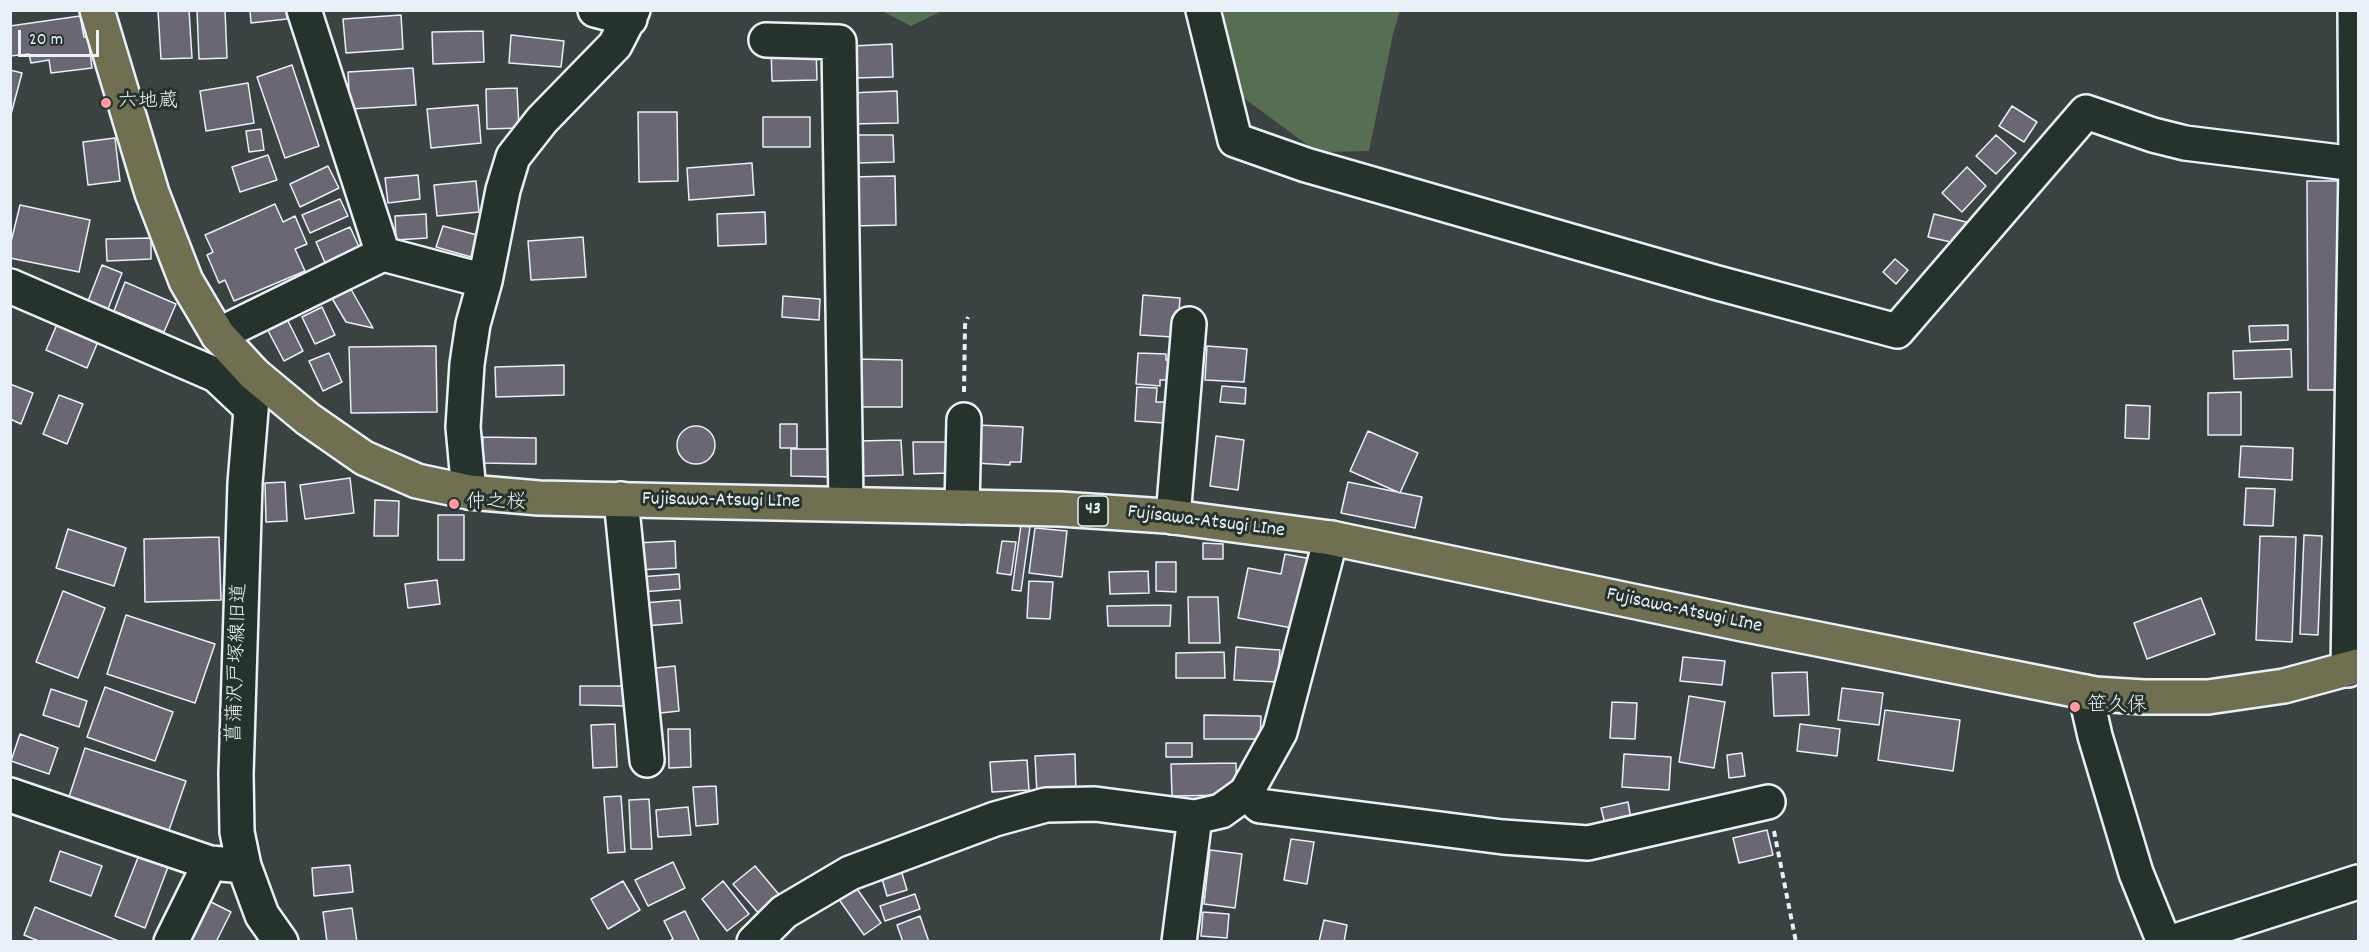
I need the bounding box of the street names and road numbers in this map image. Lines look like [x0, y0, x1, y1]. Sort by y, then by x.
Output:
street label: Fujisawa-Atsugi LIne [642, 489, 800, 515]
road number: 43 [1078, 496, 1108, 526]
street label: Fujisawa-Atsugi LIne [1126, 501, 1286, 545]
street label: 菖蒲沢戸塚線旧道 [224, 583, 254, 743]
street label: Fujisawa-Atsugi LIne [1604, 584, 1764, 640]

